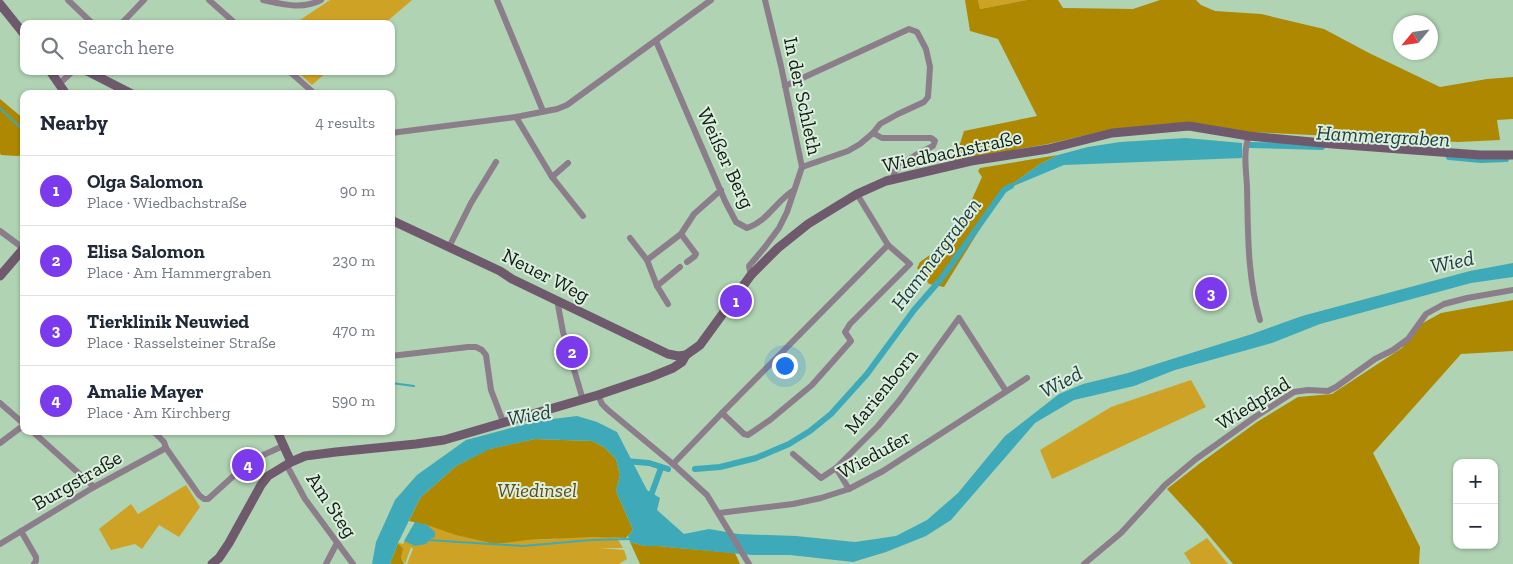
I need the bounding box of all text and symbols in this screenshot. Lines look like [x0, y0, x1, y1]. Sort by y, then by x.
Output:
north arrow [1393, 15, 1438, 60]
search box [20, 20, 395, 75]
icon: search [38, 34, 66, 62]
street label: In der Schleth [779, 35, 827, 158]
text: Search here [78, 36, 174, 59]
street label: Weißer Berg [692, 104, 760, 212]
text: Nearby [40, 110, 108, 135]
text: 4 results [315, 113, 375, 132]
water label: Hammergraben [1315, 120, 1451, 151]
street label: Wiedbachstraße [880, 125, 1024, 177]
text: Olga Salomon [87, 170, 203, 193]
text: 1 [53, 181, 59, 200]
text: 90 m [340, 181, 375, 200]
text: Place · Wiedbachstraße [87, 193, 247, 212]
water label: Hammergraben [885, 193, 986, 315]
text: Elisa Salomon [87, 240, 205, 263]
street label: Neuer Weg [498, 243, 594, 307]
water label: Wied [1428, 245, 1476, 278]
text: 2 [52, 251, 60, 270]
text: 230 m [332, 251, 375, 270]
text: Place · Am Hammergraben [87, 263, 271, 282]
pin: 3 [1195, 274, 1227, 312]
pin: 1 [720, 282, 752, 320]
text: Tierklinik Neuwied [87, 310, 249, 333]
text: 3 [52, 321, 60, 340]
text: 470 m [332, 321, 375, 340]
text: Place · Rasselsteiner Straße [87, 333, 276, 352]
pin: 2 [556, 333, 588, 371]
street label: Marienborn [839, 343, 923, 438]
your location [772, 353, 798, 379]
water label: Wied [1035, 360, 1086, 403]
street label: Wiedpfad [1212, 371, 1294, 435]
text: Amalie Mayer [87, 380, 204, 403]
text: 4 [51, 391, 61, 410]
text: 590 m [332, 391, 375, 410]
water label: Wied [505, 398, 553, 431]
text: Place · Am Kirchberg [87, 403, 231, 422]
street label: Wiedufer [833, 424, 915, 484]
street label: Burgstraße [28, 445, 126, 515]
pin: 4 [232, 446, 264, 484]
map controls [1453, 459, 1498, 549]
button: + [1453, 459, 1498, 504]
street label: Am Steg [302, 468, 362, 542]
park label: Wiedinsel [497, 478, 577, 502]
button: − [1453, 504, 1498, 549]

